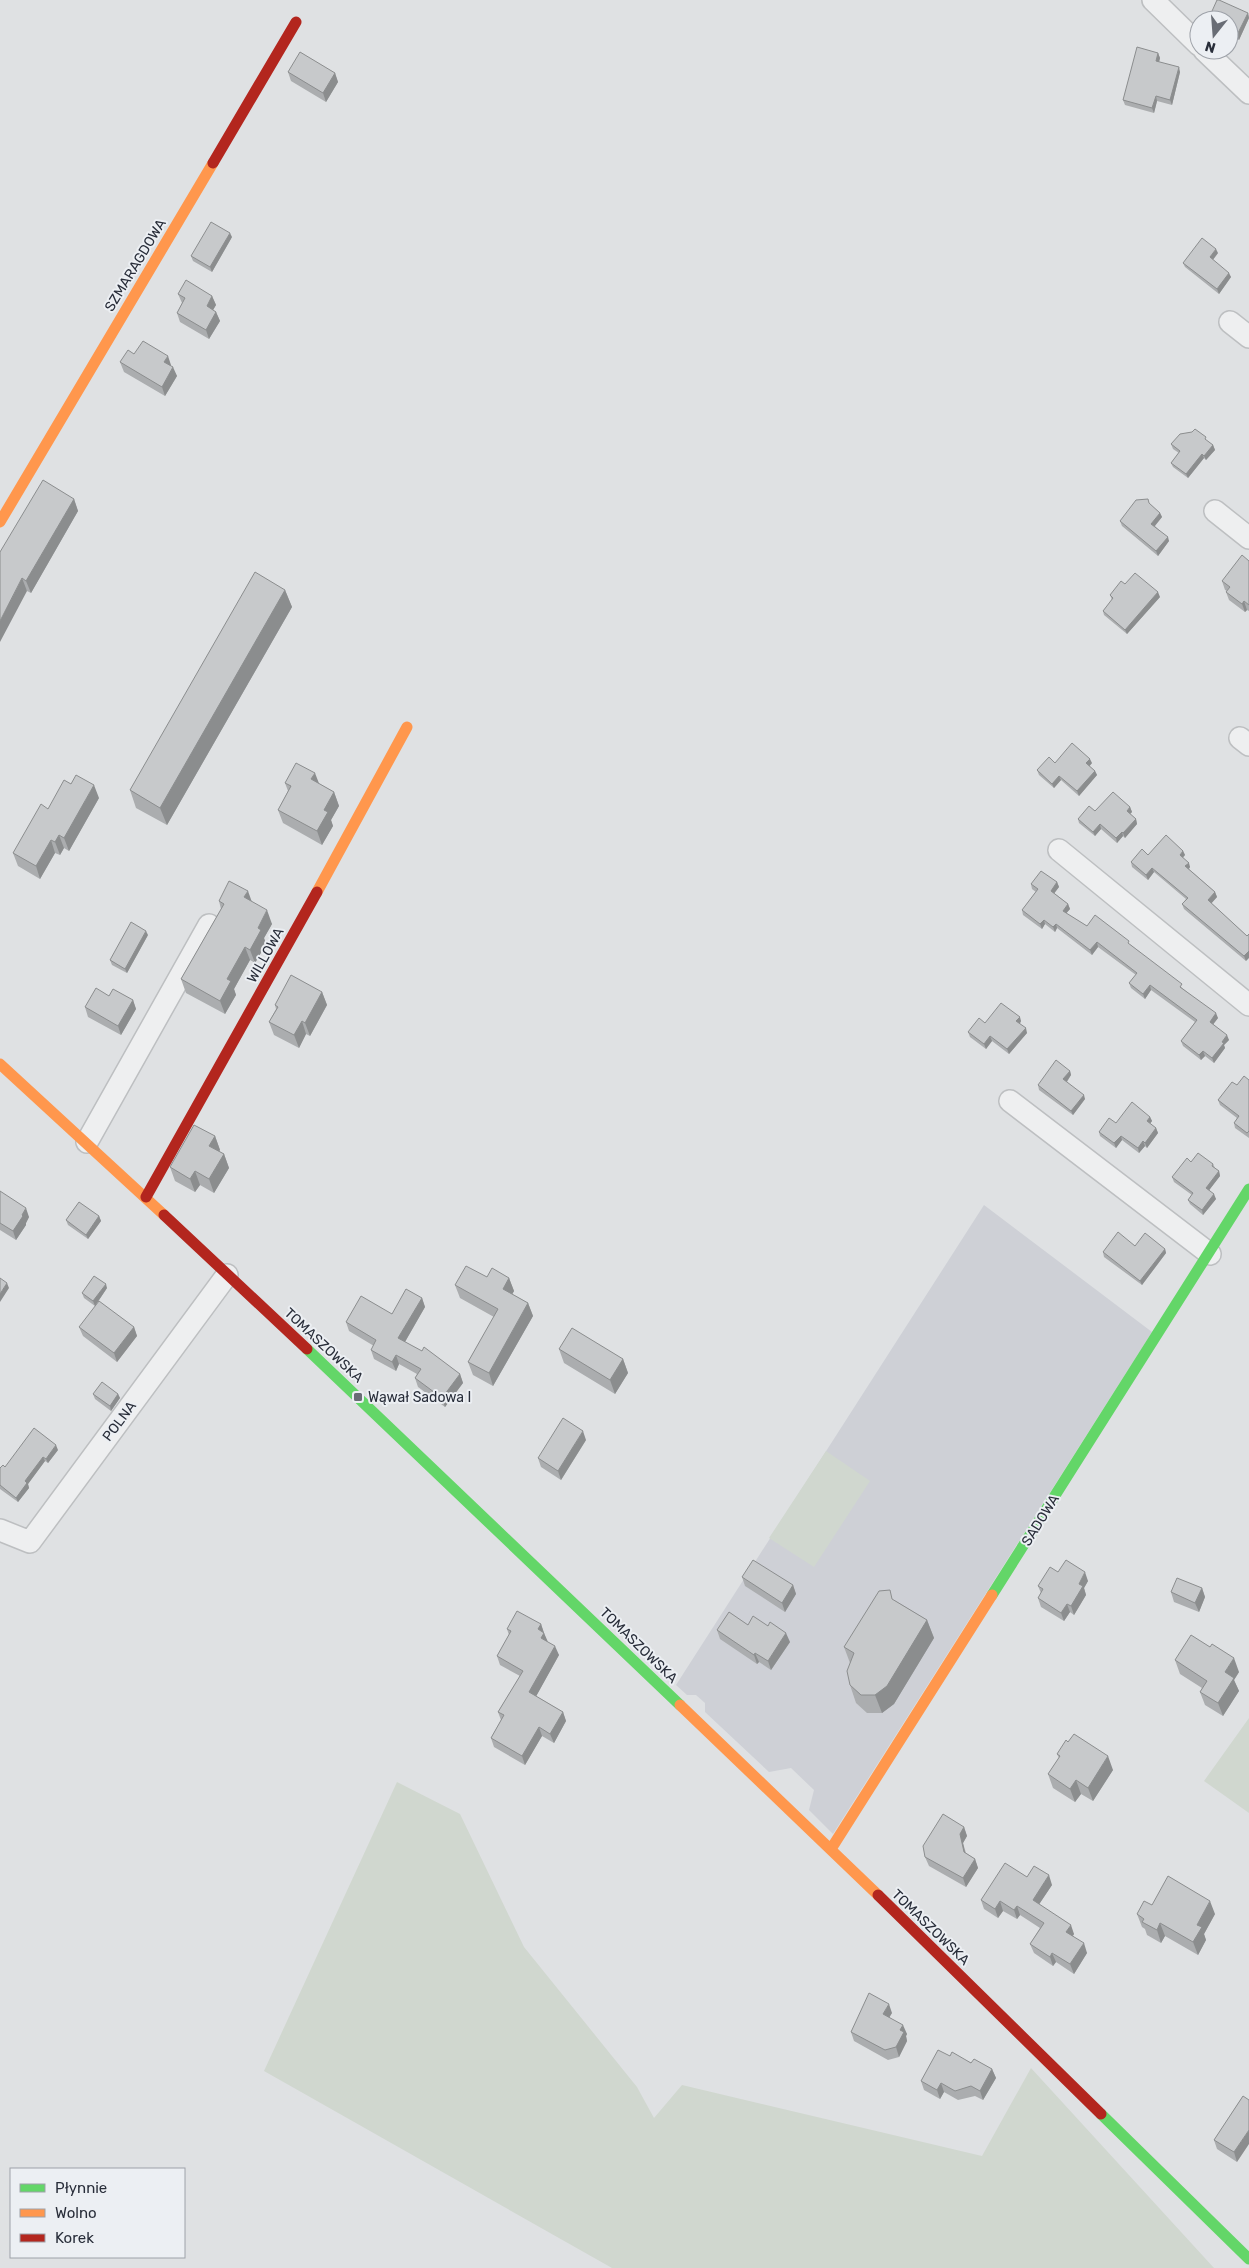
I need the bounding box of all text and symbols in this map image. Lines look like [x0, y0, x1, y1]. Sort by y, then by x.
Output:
north arrow [1189, 10, 1239, 60]
text: N [1203, 37, 1218, 57]
street label: SZMARAGDOWA [101, 215, 170, 315]
street label: WILLOWA [243, 924, 288, 986]
street label: TOMASZOWSKA [281, 1304, 367, 1387]
place label: Wąwał Sadowa I [368, 1389, 471, 1406]
marker: Wąwał Sadowa I [352, 1391, 364, 1403]
street label: POLNA [99, 1398, 140, 1445]
street label: SADOWA [1018, 1491, 1063, 1549]
street label: TOMASZOWSKA [596, 1604, 682, 1687]
street label: TOMASZOWSKA [888, 1886, 974, 1969]
legend [10, 2168, 185, 2258]
text: Płynnie [55, 2179, 107, 2197]
text: Wolno [55, 2204, 97, 2222]
text: Korek [55, 2229, 94, 2247]

